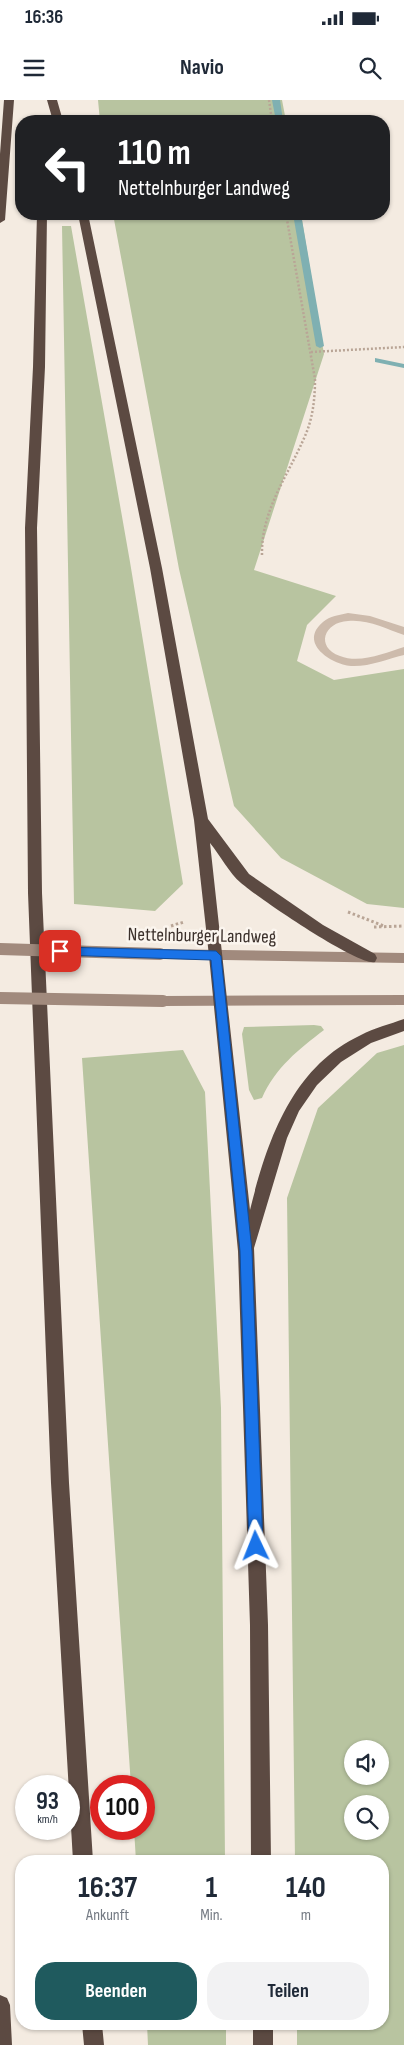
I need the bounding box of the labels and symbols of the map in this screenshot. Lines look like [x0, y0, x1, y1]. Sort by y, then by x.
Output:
street label: Nettelnburger Landweg [128, 923, 277, 949]
pin [39, 930, 81, 972]
position arrow [229, 1519, 281, 1571]
speed limit sign: 100 [90, 1775, 155, 1840]

